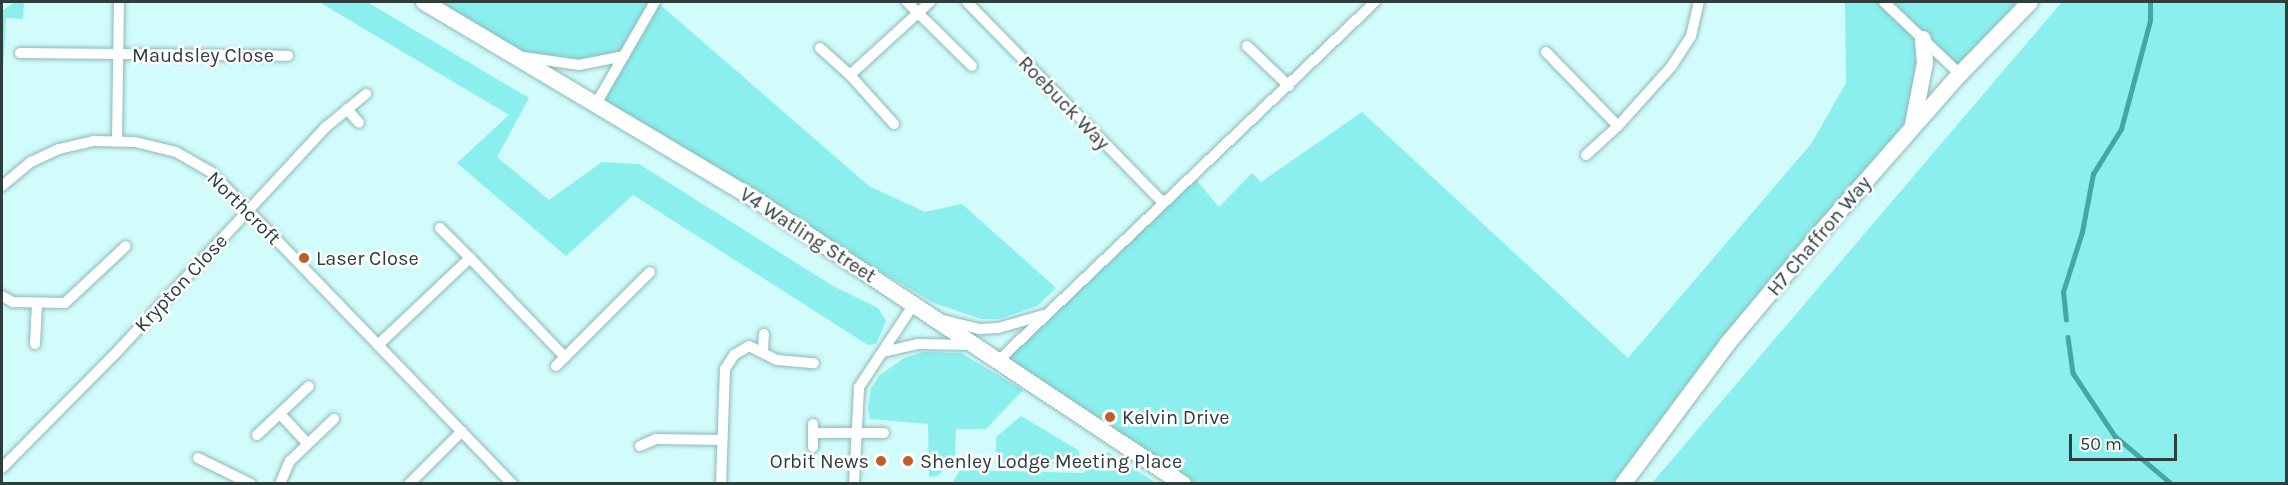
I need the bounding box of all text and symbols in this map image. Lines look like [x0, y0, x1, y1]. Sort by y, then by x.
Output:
street label: Maudsley Close [132, 43, 274, 67]
street label: Roebuck Way [1013, 51, 1115, 155]
street label: Northcroft [202, 166, 286, 250]
street label: H7 Chaffron Way [1762, 171, 1876, 301]
street label: V4 Watling Street [735, 182, 881, 288]
street label: Krypton Close [130, 229, 232, 337]
place label: Laser Close [316, 246, 419, 270]
marker: Laser Close [297, 251, 311, 265]
place label: Kelvin Drive [1122, 405, 1230, 429]
marker: Kelvin Drive [1103, 410, 1117, 424]
scale bar [2072, 422, 2180, 460]
text: 50 m [2080, 433, 2122, 455]
place label: Orbit News [770, 449, 869, 473]
place label: Shenley Lodge Meeting Place [920, 449, 1182, 473]
marker: Orbit News [874, 454, 888, 468]
marker: Shenley Lodge Meeting Place [901, 454, 915, 468]

